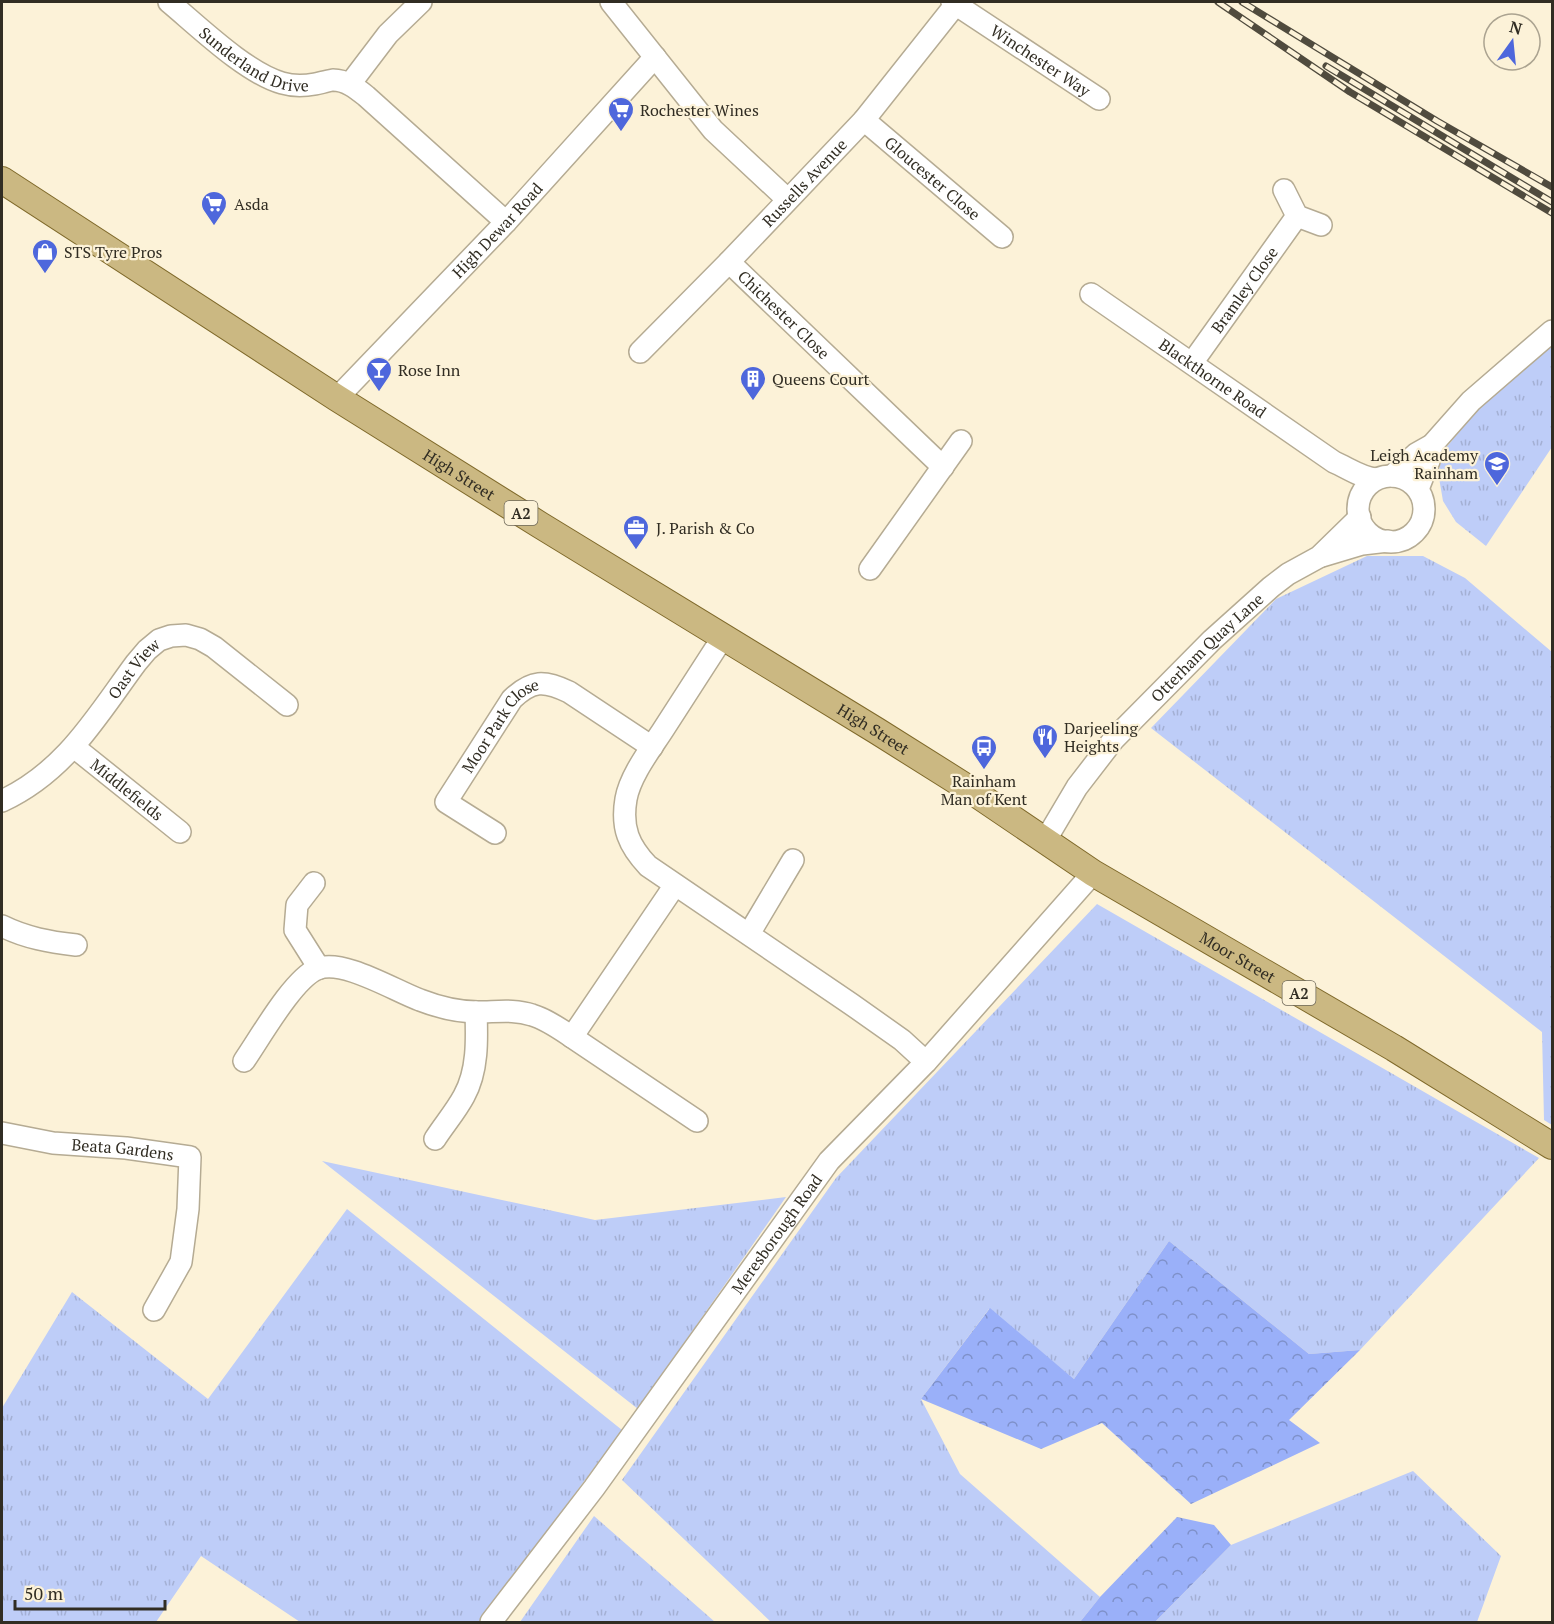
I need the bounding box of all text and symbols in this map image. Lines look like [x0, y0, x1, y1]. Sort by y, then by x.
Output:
north arrow [1482, 12, 1542, 72]
text: N [1507, 15, 1525, 40]
street label: Winchester Way [986, 19, 1095, 102]
street label: Sunderland Drive [194, 22, 309, 97]
supermarket icon: Rochester Wines [606, 95, 636, 133]
place label: Rochester Wines [640, 99, 759, 121]
street label: Gloucester Close [880, 131, 985, 225]
street label: Russells Avenue [757, 134, 852, 232]
street label: High Dewar Road [447, 178, 547, 283]
supermarket icon: Asda [199, 189, 229, 227]
place label: Asda [234, 193, 269, 215]
shop icon: STS Tyre Pros [30, 237, 60, 275]
place label: STS Tyre Pros [64, 241, 163, 263]
street label: Bramley Close [1206, 242, 1283, 337]
street label: Chichester Close [733, 265, 835, 364]
street label: Blackthorne Road [1155, 333, 1271, 423]
bar icon: Rose Inn [364, 355, 394, 393]
place label: Rose Inn [398, 359, 461, 381]
building icon: Queens Court [738, 364, 768, 402]
place label: Queens Court [772, 368, 870, 390]
street label: High Street [419, 444, 500, 505]
place label: Leigh Academy Rainham [1370, 444, 1479, 484]
school or university icon: Leigh Academy Rainham [1482, 449, 1512, 487]
road number: A2 [504, 501, 538, 525]
office icon: J. Parish & Co [621, 513, 651, 551]
place label: J. Parish & Co [656, 517, 755, 539]
street label: Otterham Quay Lane [1146, 588, 1268, 707]
street label: Oast View [103, 633, 164, 703]
street label: Moor Park Close [457, 673, 541, 777]
street label: High Street [833, 698, 914, 760]
place label: Darjeeling Heights [1064, 717, 1138, 757]
restaurant icon: Darjeeling Heights [1030, 722, 1060, 760]
bus stop icon: Rainham Man of Kent [969, 733, 999, 771]
street label: Middlefields [86, 754, 168, 826]
place label: Rainham Man of Kent [941, 770, 1027, 810]
street label: Moor Street [1196, 926, 1280, 988]
road number: A2 [1282, 981, 1316, 1005]
street label: Beata Gardens [71, 1133, 175, 1166]
street label: Meresborough Road [726, 1170, 827, 1298]
scale bar [15, 1573, 165, 1611]
text: 50 m [24, 1581, 64, 1605]

